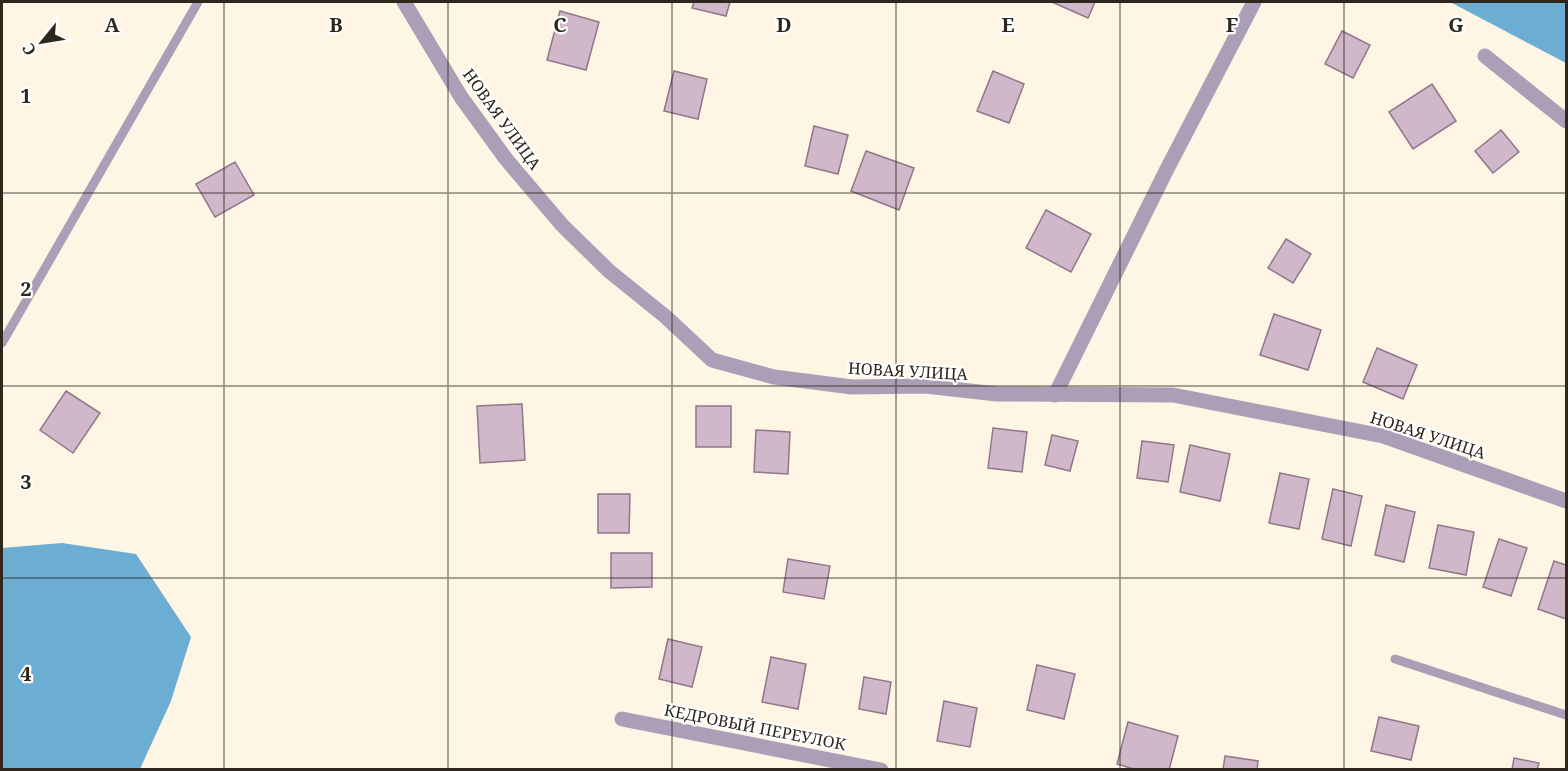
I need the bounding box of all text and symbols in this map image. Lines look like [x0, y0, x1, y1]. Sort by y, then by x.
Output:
text: A [104, 11, 120, 38]
text: B [329, 11, 343, 38]
text: C [553, 11, 567, 38]
text: D [776, 11, 792, 38]
text: E [1001, 11, 1015, 38]
text: F [1226, 11, 1238, 38]
text: G [1448, 11, 1464, 38]
north arrow [12, 12, 72, 72]
text: С [17, 39, 41, 60]
street label: НОВАЯ УЛИЦА [458, 64, 547, 175]
text: 1 [20, 82, 32, 109]
text: 2 [20, 275, 32, 302]
street label: НОВАЯ УЛИЦА [848, 357, 969, 385]
street label: НОВАЯ УЛИЦА [1368, 406, 1489, 464]
text: 3 [20, 468, 32, 495]
text: 4 [20, 660, 32, 687]
street label: КЕДРОВЫЙ ПЕРЕУЛОК [662, 699, 848, 756]

